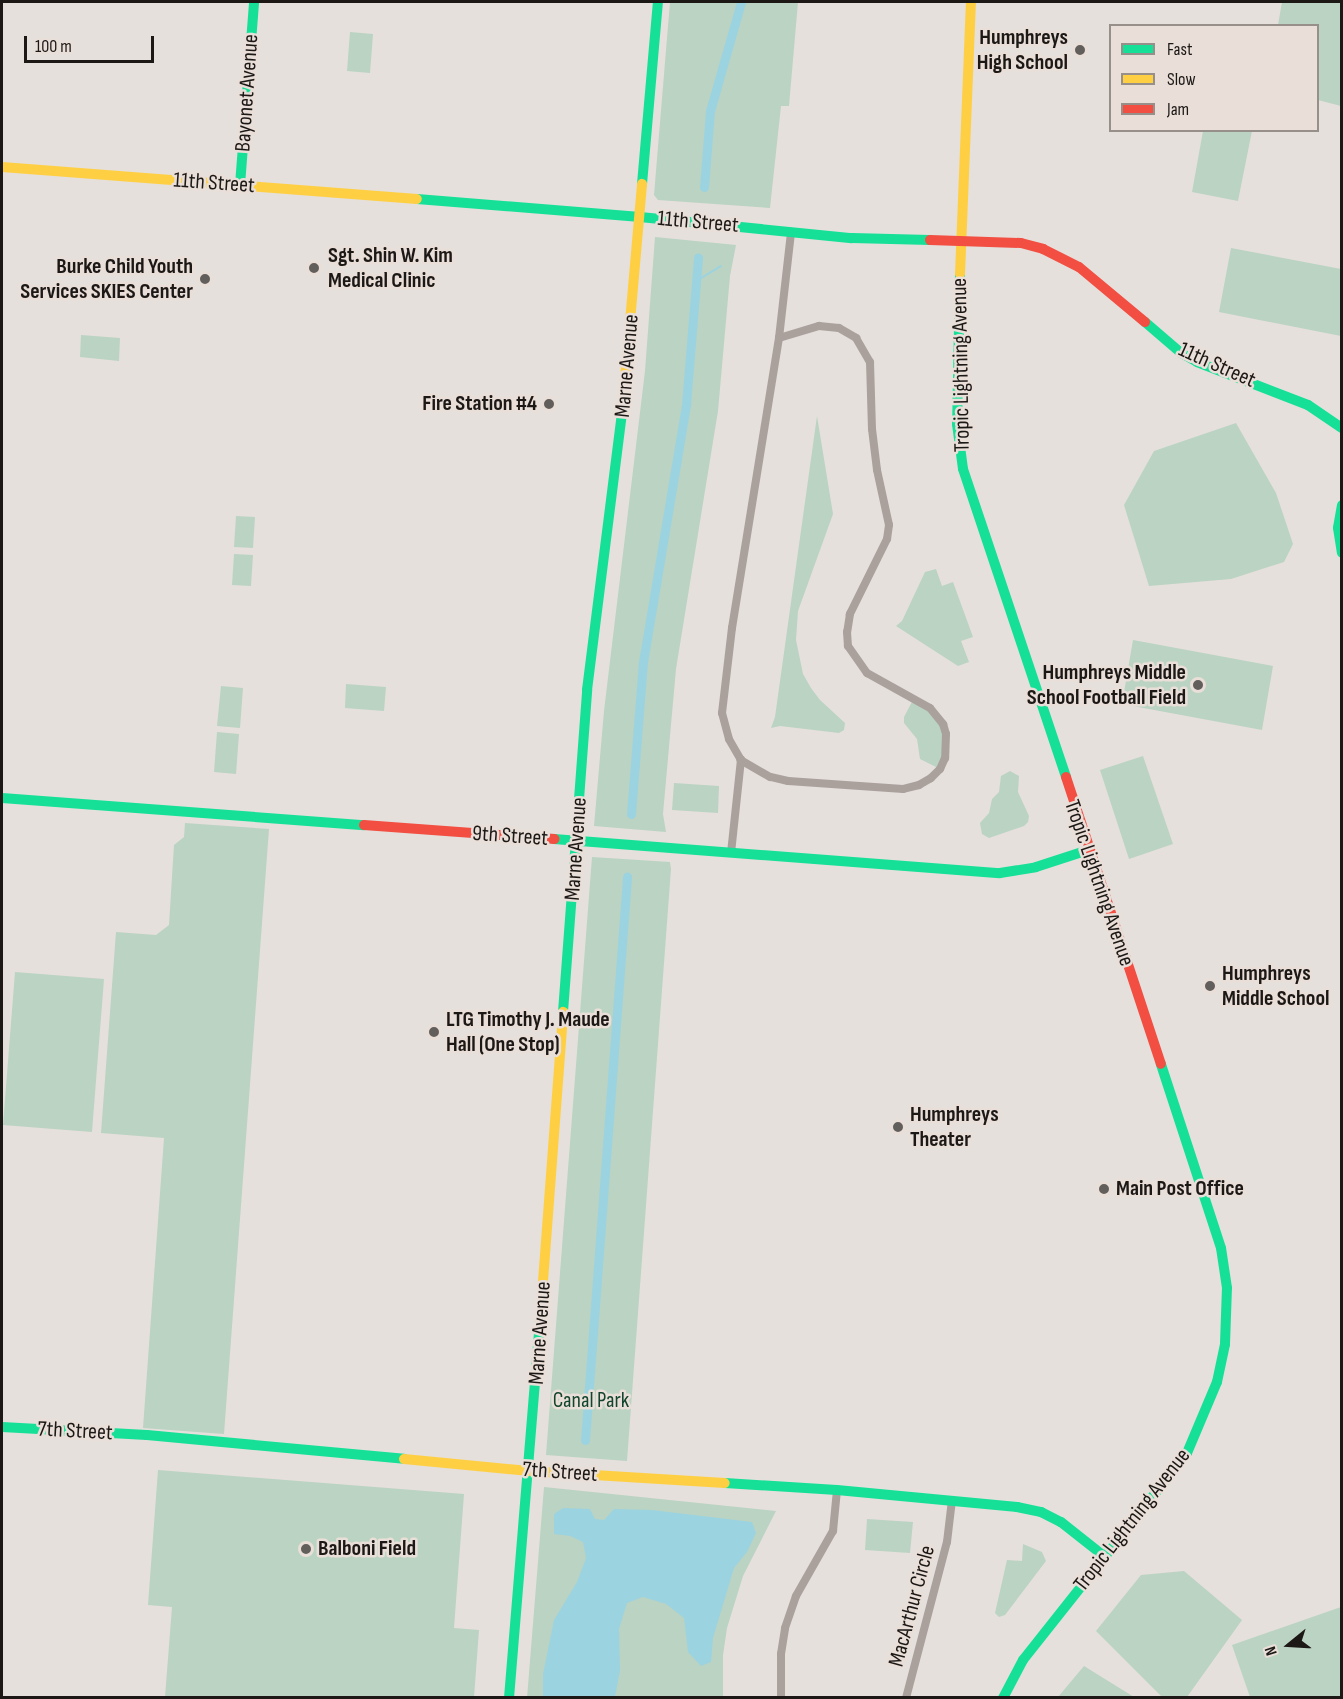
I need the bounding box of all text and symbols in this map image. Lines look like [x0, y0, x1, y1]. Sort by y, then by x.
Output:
scale bar [27, 24, 158, 62]
place label: Humphreys High School [977, 24, 1068, 76]
legend [1109, 24, 1319, 132]
street label: Bayonet Avenue [230, 33, 264, 153]
text: 100 m [35, 36, 72, 57]
text: Fast [1167, 39, 1192, 60]
marker: Humphreys High School [1073, 43, 1087, 57]
text: Slow [1167, 69, 1196, 90]
text: Jam [1167, 99, 1189, 120]
street label: 11th Street [173, 167, 255, 199]
street label: 11th Street [656, 205, 740, 239]
place label: Sgt. Shin W. Kim Medical Clinic [328, 242, 453, 294]
place label: Burke Child Youth Services SKIES Center [20, 253, 193, 304]
marker: Sgt. Shin W. Kim Medical Clinic [305, 259, 323, 277]
marker: Burke Child Youth Services SKIES Center [198, 272, 212, 286]
street label: Tropic Lightning Avenue [946, 278, 976, 452]
street label: Marne Avenue [609, 313, 645, 419]
street label: 11th Street [1175, 336, 1259, 394]
place label: Fire Station #4 [422, 391, 537, 417]
marker: Fire Station #4 [542, 397, 556, 411]
place label: Humphreys Middle School Football Field [1027, 659, 1186, 710]
marker: Humphreys Middle School Football Field [1191, 678, 1205, 692]
street label: Tropic Lightning Avenue [1058, 796, 1140, 970]
street label: Marne Avenue [559, 797, 593, 901]
street label: 9th Street [471, 820, 549, 852]
place label: Humphreys Middle School [1222, 960, 1329, 1011]
marker: Humphreys Middle School [1203, 979, 1217, 993]
place label: LTG Timothy J. Maude Hall (One Stop) [446, 1006, 610, 1058]
marker: LTG Timothy J. Maude Hall (One Stop) [427, 1025, 441, 1039]
place label: Humphreys Theater [910, 1101, 999, 1152]
marker: Humphreys Theater [891, 1120, 905, 1134]
place label: Main Post Office [1116, 1176, 1244, 1202]
marker: Main Post Office [1097, 1182, 1111, 1196]
street label: Marne Avenue [523, 1281, 557, 1385]
park label: Canal Park [553, 1388, 629, 1414]
street label: 7th Street [37, 1416, 113, 1446]
street label: Tropic Lightning Avenue [1068, 1443, 1196, 1597]
street label: 7th Street [522, 1456, 598, 1488]
place label: Balboni Field [318, 1536, 416, 1562]
marker: Balboni Field [299, 1542, 313, 1556]
street label: MacArthur Circle [883, 1543, 941, 1669]
north arrow [1259, 1615, 1319, 1675]
text: N [1261, 1644, 1282, 1658]

